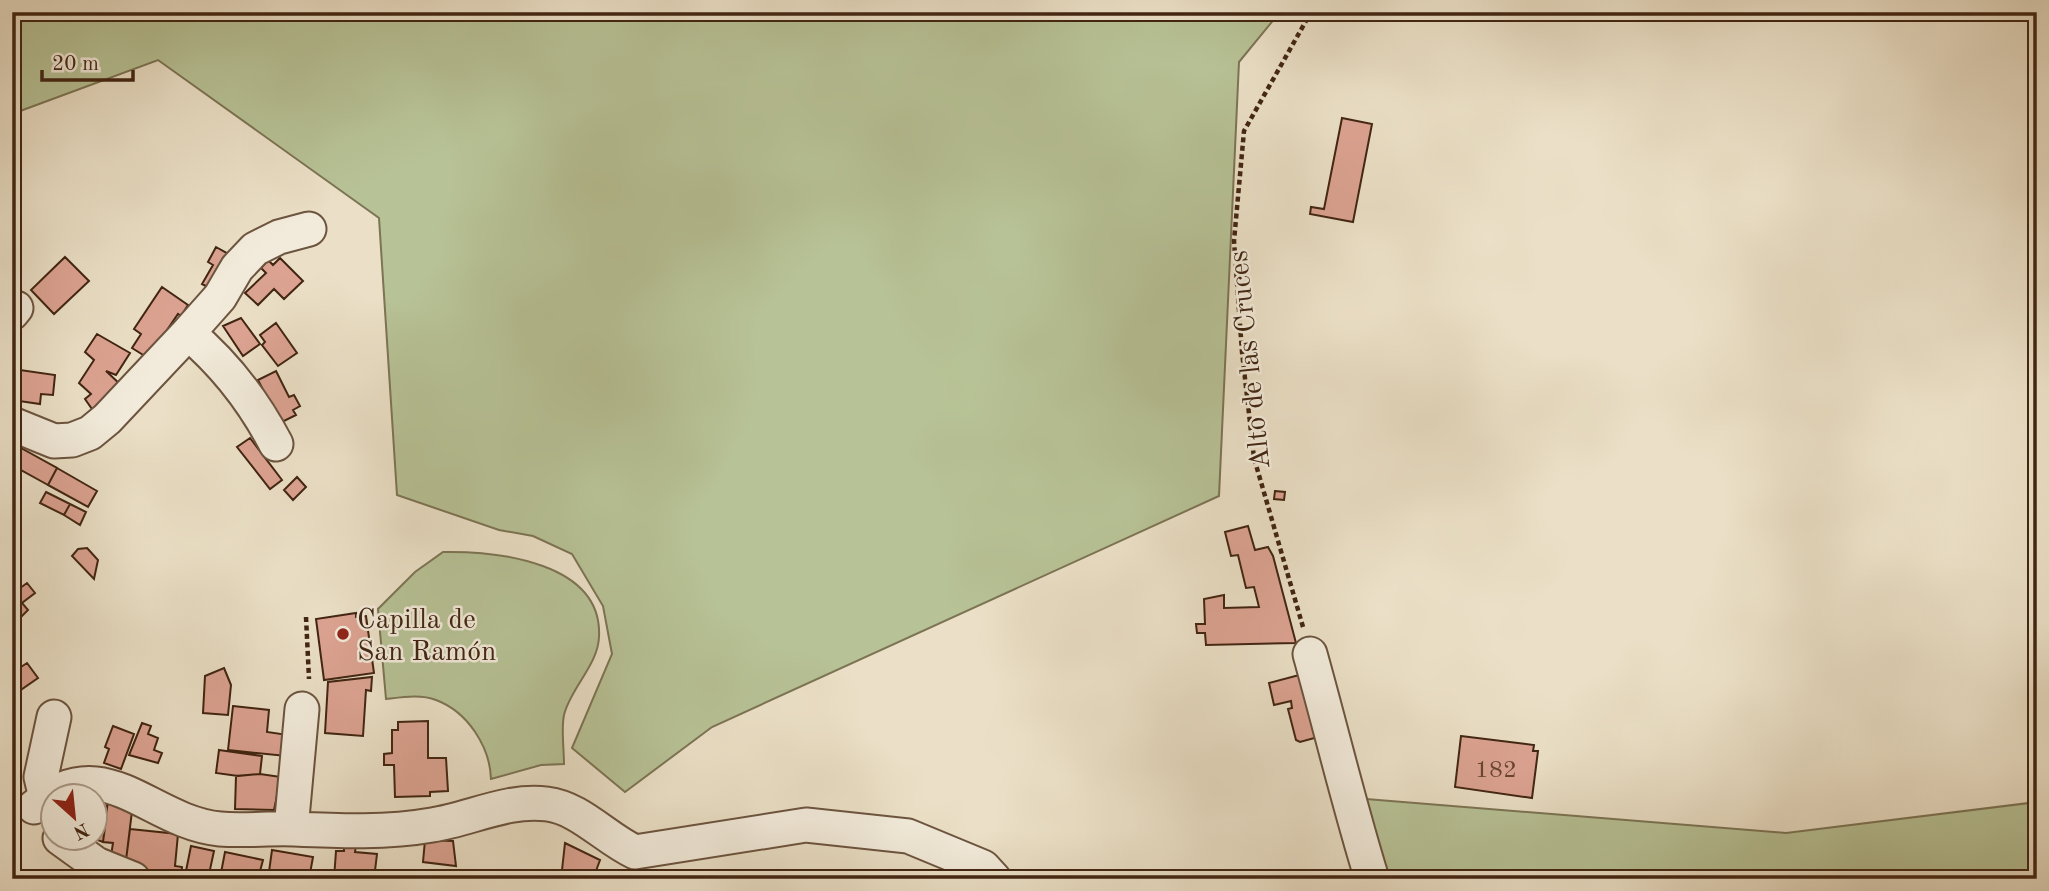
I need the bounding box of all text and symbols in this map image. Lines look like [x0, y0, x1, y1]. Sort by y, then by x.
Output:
scale bar [42, 38, 133, 82]
text: 20 m [52, 54, 99, 75]
street label: Alto de las Cruces [1226, 249, 1276, 470]
place label: Capilla de San Ramón [357, 607, 496, 667]
marker: Capilla de San Ramón [335, 626, 351, 642]
house number: 182 [1475, 759, 1517, 783]
north arrow [38, 782, 108, 852]
text: N [69, 818, 91, 842]

